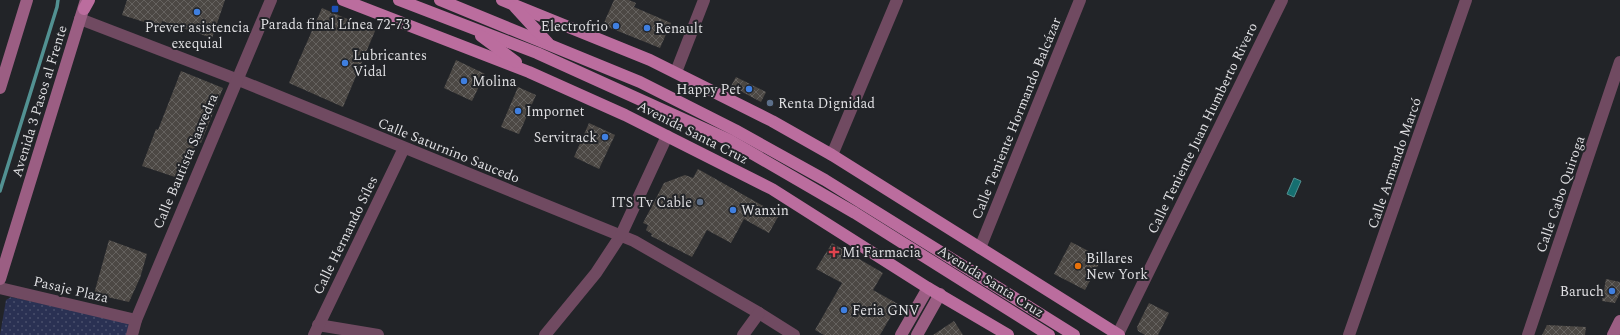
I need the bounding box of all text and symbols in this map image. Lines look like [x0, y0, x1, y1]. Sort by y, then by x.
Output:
marker: Parada final Línea 72-73 [330, 4, 340, 14]
marker: Prever asistencia exequial [192, 7, 202, 17]
street label: Calle Teniente Hormando Balcázar [966, 13, 1067, 223]
place label: Parada final Línea 72-73 [260, 14, 410, 35]
place label: Electrofrio [541, 16, 608, 37]
place label: Prever asistencia exequial [145, 17, 249, 54]
place label: Renault [655, 18, 703, 39]
street label: Calle Teniente Juan Humberto Rivero [1142, 19, 1263, 237]
marker: Electrofrio [611, 21, 621, 31]
street label: Avenida 3 Pasos al Frente [6, 22, 73, 180]
marker: Renault [642, 23, 652, 33]
place label: Lubricantes Vidal [353, 45, 427, 82]
marker: Lubricantes Vidal [340, 58, 350, 68]
place label: Molina [472, 71, 517, 92]
marker: Molina [459, 76, 469, 86]
place label: Happy Pet [676, 79, 741, 100]
marker: Happy Pet [744, 84, 754, 94]
street label: Calle Bautista Saavedra [147, 90, 224, 232]
place label: Renta Dignidad [778, 93, 875, 114]
street label: Avenida Santa Cruz [633, 95, 752, 170]
street label: Calle Armando Marcó [1362, 95, 1427, 232]
marker: Renta Dignidad [765, 98, 775, 108]
place label: Impornet [526, 101, 585, 122]
marker: Impornet [513, 106, 523, 116]
street label: Calle Saturnino Saucedo [375, 112, 523, 189]
place label: Servitrack [534, 127, 597, 148]
marker: Servitrack [600, 132, 610, 142]
street label: Calle Cabo Quiroga [1531, 133, 1590, 255]
street label: Calle Hernando Síles [308, 172, 383, 298]
place label: ITS Tv Cable [611, 192, 692, 213]
marker: ITS Tv Cable [695, 197, 705, 207]
place label: Wanxin [741, 200, 789, 221]
marker: Wanxin [728, 205, 738, 215]
street label: Avenida Santa Cruz [933, 240, 1048, 323]
place label: Mi Farmacia [842, 242, 921, 263]
marker: Mi Farmacia [829, 247, 839, 257]
place label: Billares New York [1086, 248, 1148, 285]
marker: Billares New York [1073, 261, 1083, 271]
street label: Pasaje Plaza [31, 271, 111, 308]
place label: Baruch [1560, 281, 1604, 302]
marker: Baruch [1607, 286, 1617, 296]
place label: Feria GNV [852, 300, 919, 321]
marker: Feria GNV [839, 305, 849, 315]

